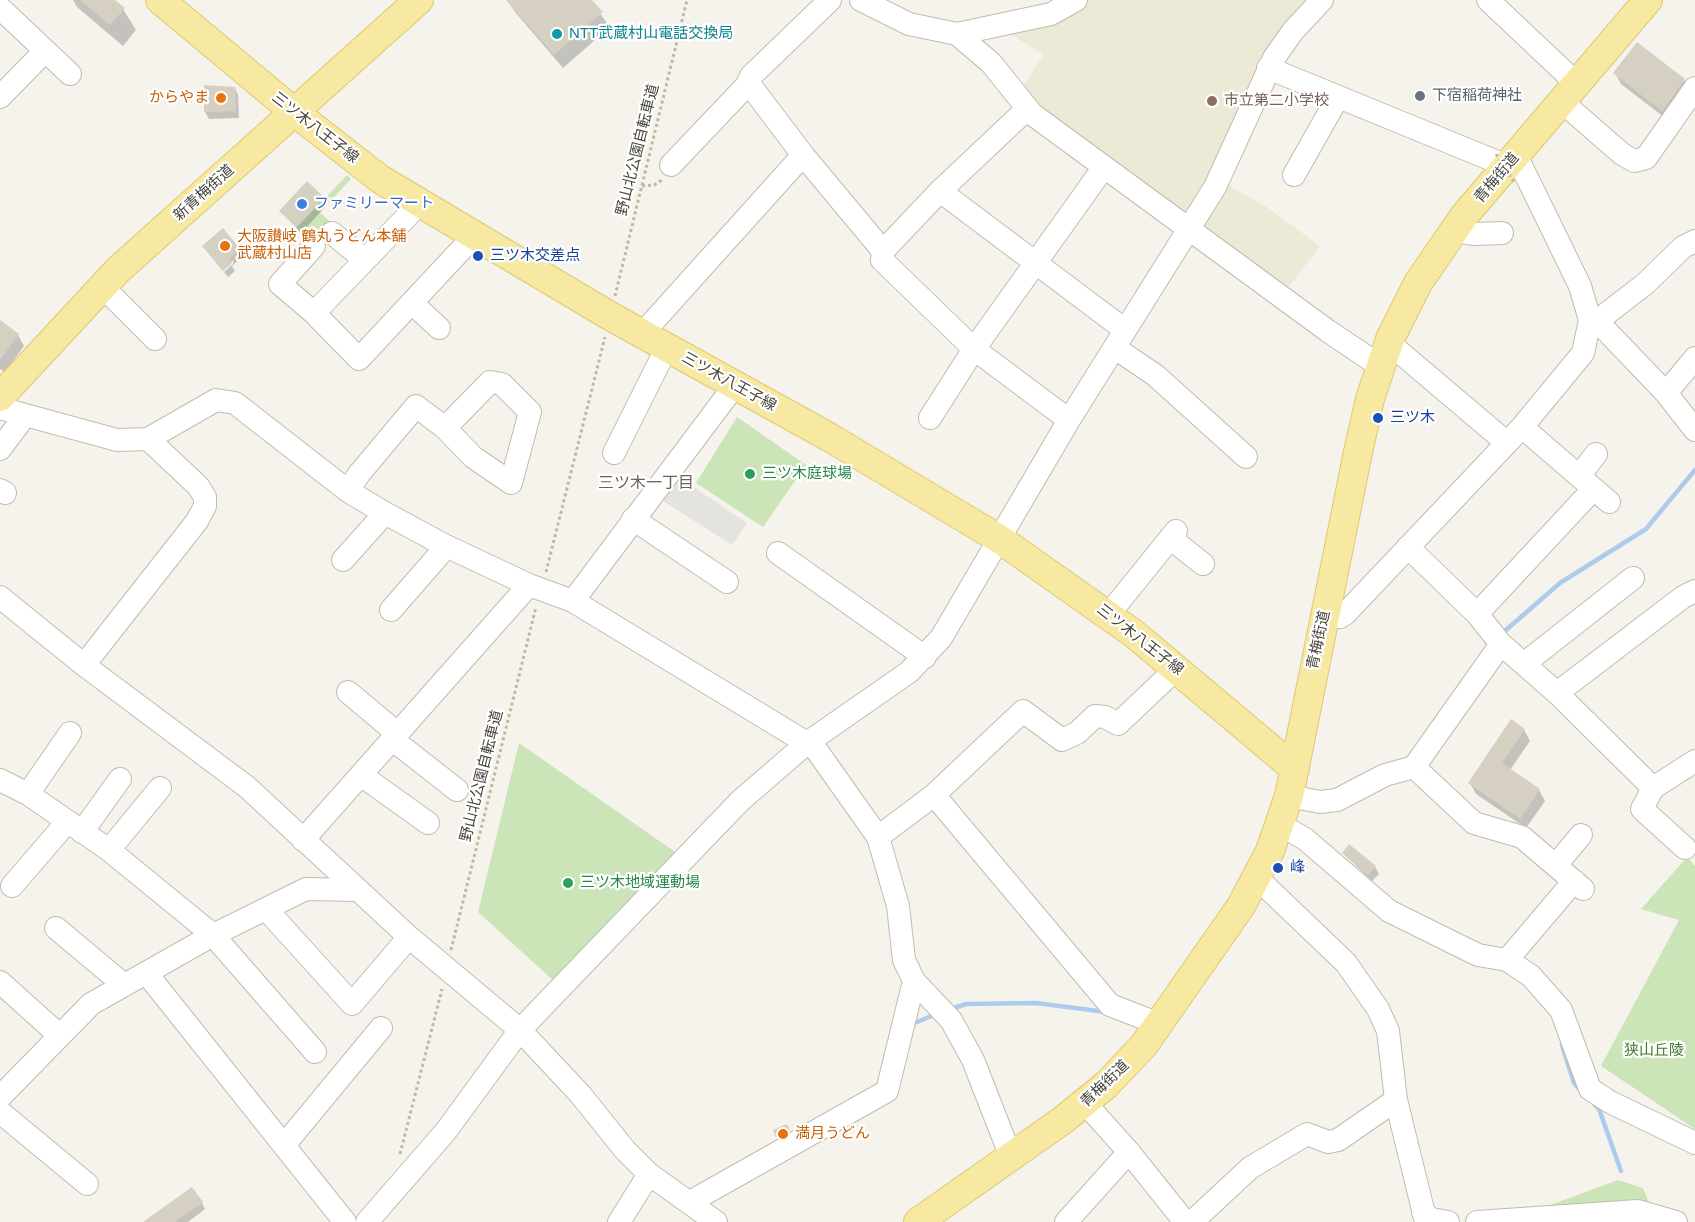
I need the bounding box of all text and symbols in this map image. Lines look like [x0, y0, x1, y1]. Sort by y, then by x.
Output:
place label: NTT武蔵村山電話交換局 [569, 25, 733, 43]
marker: NTT武蔵村山電話交換局 [550, 27, 564, 41]
street label: 野山北公園自転車道 [613, 82, 663, 218]
place label: 下宿稲荷神社 [1432, 87, 1522, 105]
place label: からやま [149, 89, 209, 107]
street label: 三ツ木八王子線 [268, 89, 362, 167]
marker: 下宿稲荷神社 [1413, 89, 1427, 103]
marker: からやま [214, 91, 228, 105]
place label: 市立第二小学校 [1224, 92, 1329, 110]
marker: 市立第二小学校 [1205, 94, 1219, 108]
street label: 青梅街道 [1471, 149, 1523, 207]
street label: 新青梅街道 [170, 161, 238, 225]
place label: ファミリーマート [314, 195, 434, 213]
marker: ファミリーマート [295, 197, 309, 211]
place label: 大阪讃岐 鶴丸うどん本舗 武蔵村山店 [237, 228, 406, 263]
marker: 大阪讃岐 鶴丸うどん本舗 武蔵村山店 [218, 239, 232, 253]
place label: 三ツ木交差点 [490, 247, 580, 265]
marker: 三ツ木交差点 [471, 249, 485, 263]
street label: 三ツ木八王子線 [679, 349, 779, 415]
place label: 三ツ木 [1390, 409, 1435, 427]
marker: 三ツ木 [1371, 411, 1385, 425]
place label: 三ツ木庭球場 [762, 465, 852, 483]
marker: 三ツ木庭球場 [743, 467, 757, 481]
district label: 三ツ木一丁目 [598, 474, 694, 494]
street label: 三ツ木八王子線 [1093, 601, 1187, 679]
street label: 青梅街道 [1304, 609, 1334, 671]
street label: 野山北公園自転車道 [457, 708, 507, 844]
place label: 峰 [1290, 859, 1305, 877]
marker: 峰 [1271, 861, 1285, 875]
place label: 三ツ木地域運動場 [580, 874, 700, 892]
marker: 三ツ木地域運動場 [561, 876, 575, 890]
park label: 狭山丘陵 [1624, 1042, 1684, 1060]
street label: 青梅街道 [1077, 1057, 1133, 1111]
place label: 満月うどん [795, 1125, 870, 1143]
marker: 満月うどん [776, 1127, 790, 1141]

